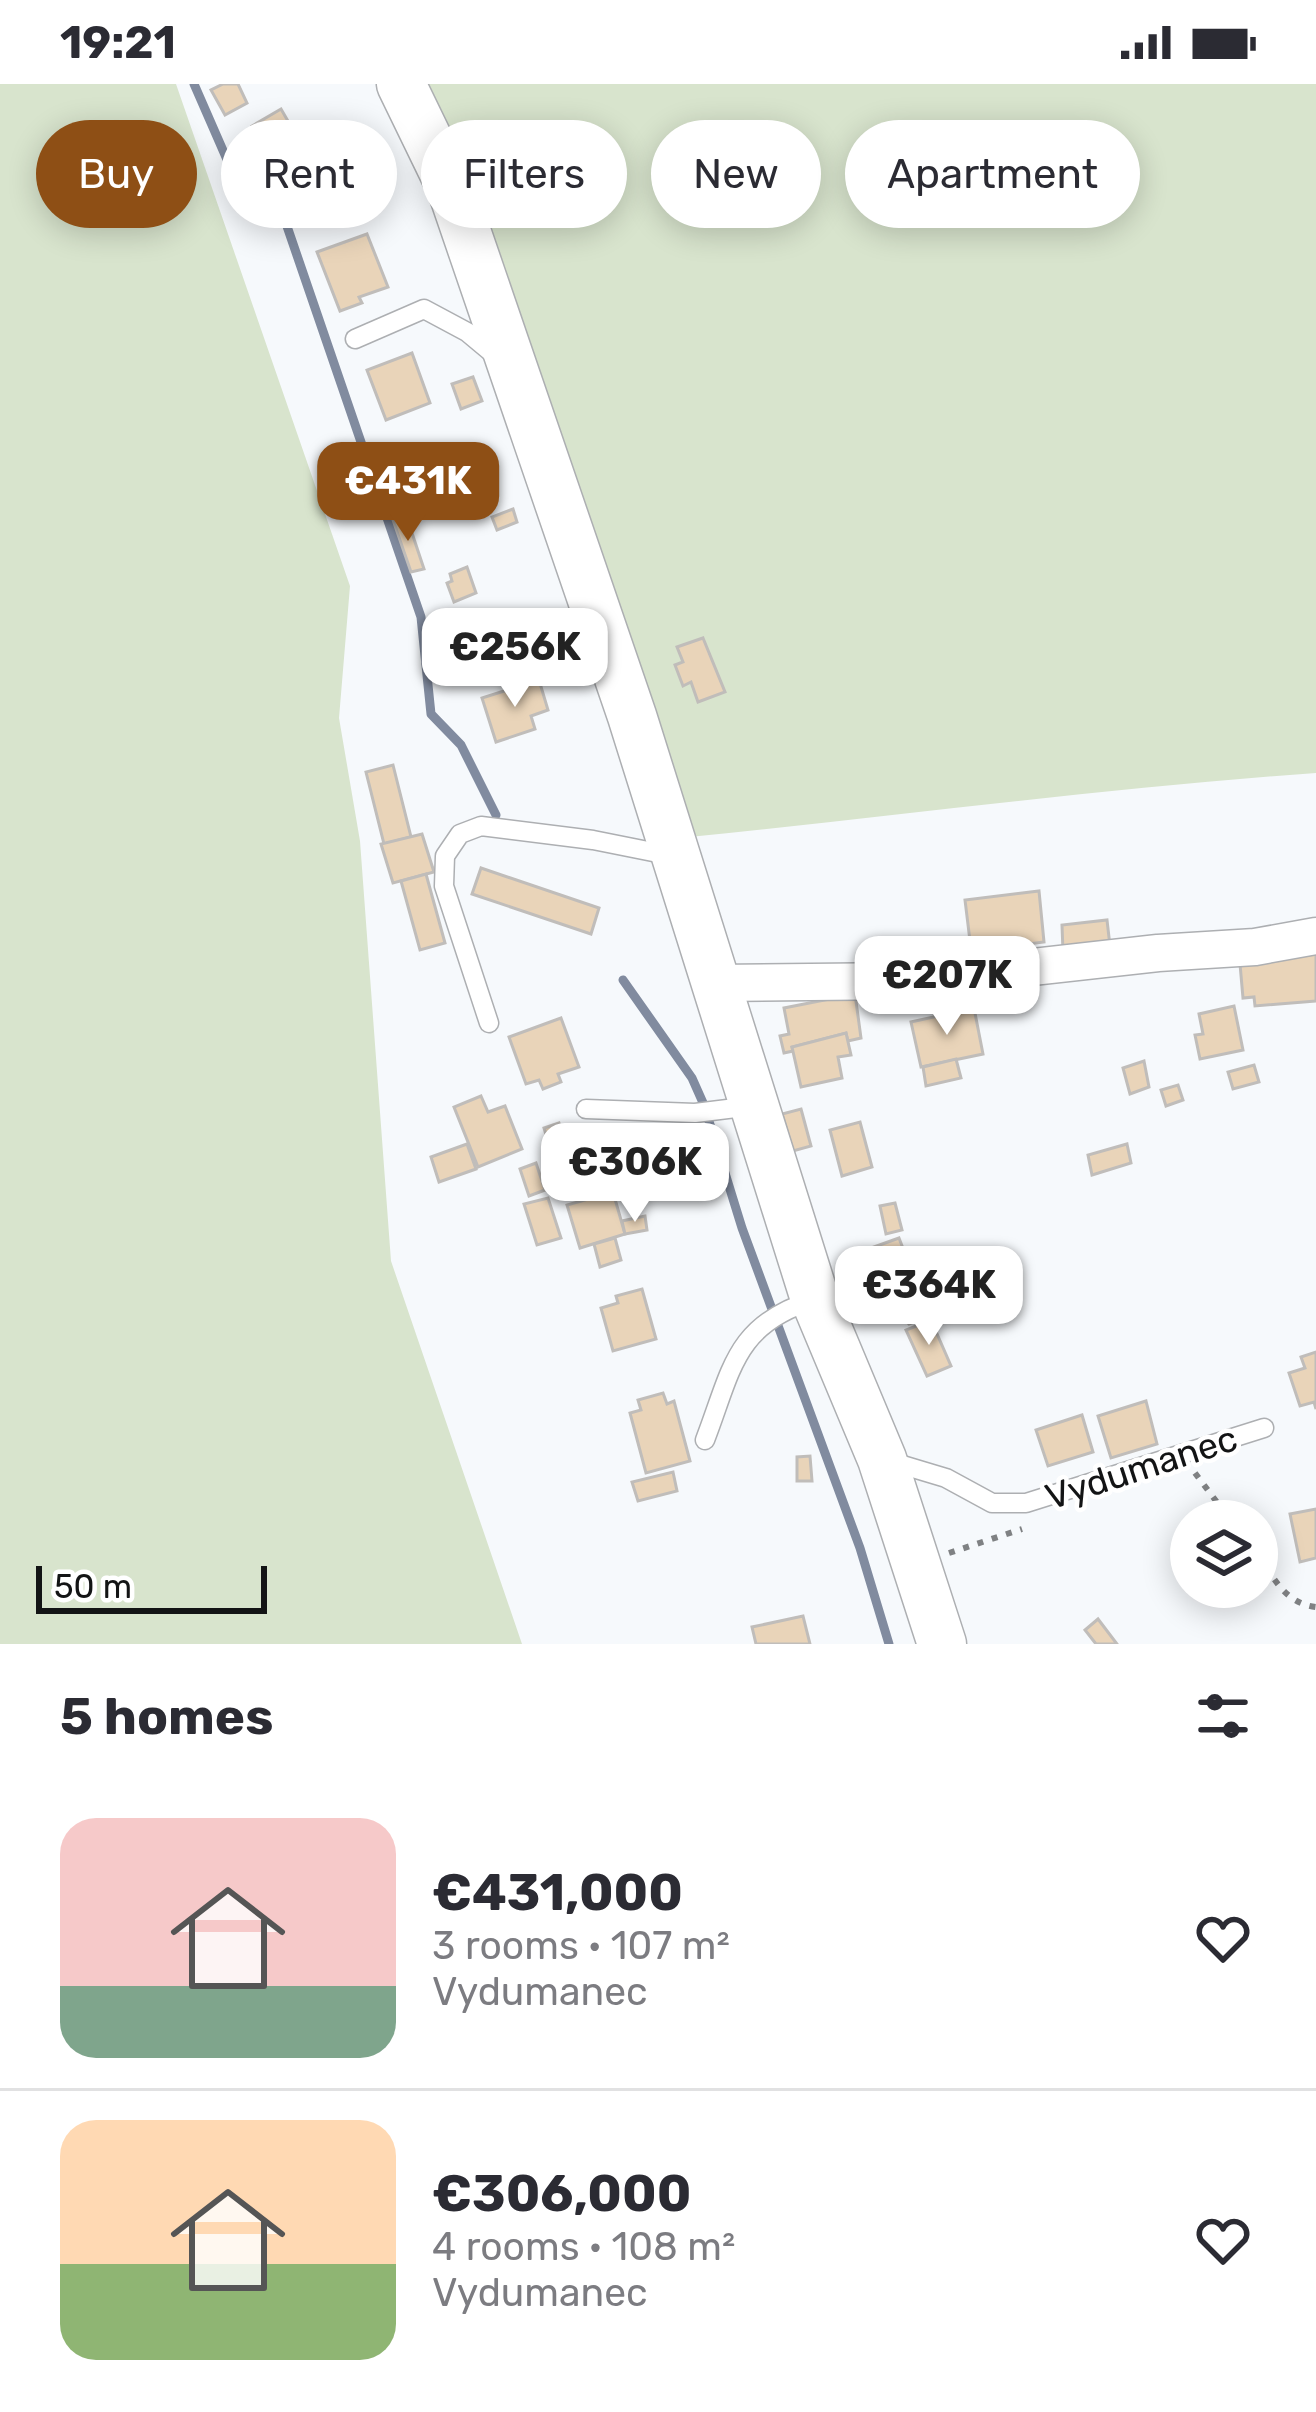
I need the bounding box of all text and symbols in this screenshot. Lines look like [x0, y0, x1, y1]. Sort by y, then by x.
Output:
text: 19:21 [60, 16, 176, 69]
chip: Buy [36, 120, 197, 228]
chip: Rent [221, 120, 397, 228]
chip: Filters [421, 120, 627, 228]
chip: New [651, 120, 821, 228]
chip: Apartment [845, 120, 1140, 228]
pin: €431K [324, 442, 492, 544]
text: €431K [344, 458, 472, 504]
pin: €256K [431, 608, 599, 710]
text: €256K [449, 624, 581, 670]
pin: €207K [863, 936, 1031, 1038]
text: €207K [882, 952, 1012, 998]
pin: €306K [551, 1123, 719, 1225]
text: €306K [568, 1139, 702, 1185]
pin: €364K [845, 1246, 1013, 1348]
text: €364K [862, 1262, 996, 1308]
street label: Vydumanec [1040, 1416, 1242, 1519]
map controls [1170, 1500, 1278, 1608]
button: layers [1170, 1500, 1278, 1608]
scale bar [36, 1560, 267, 1613]
text: 50 m [54, 1567, 132, 1606]
icon: filters [1190, 1683, 1256, 1749]
text: 5 homes [60, 1686, 273, 1747]
text: €431,000 [432, 1862, 683, 1923]
icon: home [156, 1866, 300, 2010]
icon: heart [1190, 1905, 1256, 1971]
text: 3 rooms · 107 m² [432, 1923, 730, 1969]
text: Vydumanec [432, 1969, 648, 2015]
text: €306,000 [432, 2163, 691, 2224]
icon: home [156, 2168, 300, 2312]
icon: heart [1190, 2207, 1256, 2273]
text: 4 rooms · 108 m² [432, 2224, 735, 2270]
text: Vydumanec [432, 2270, 648, 2316]

